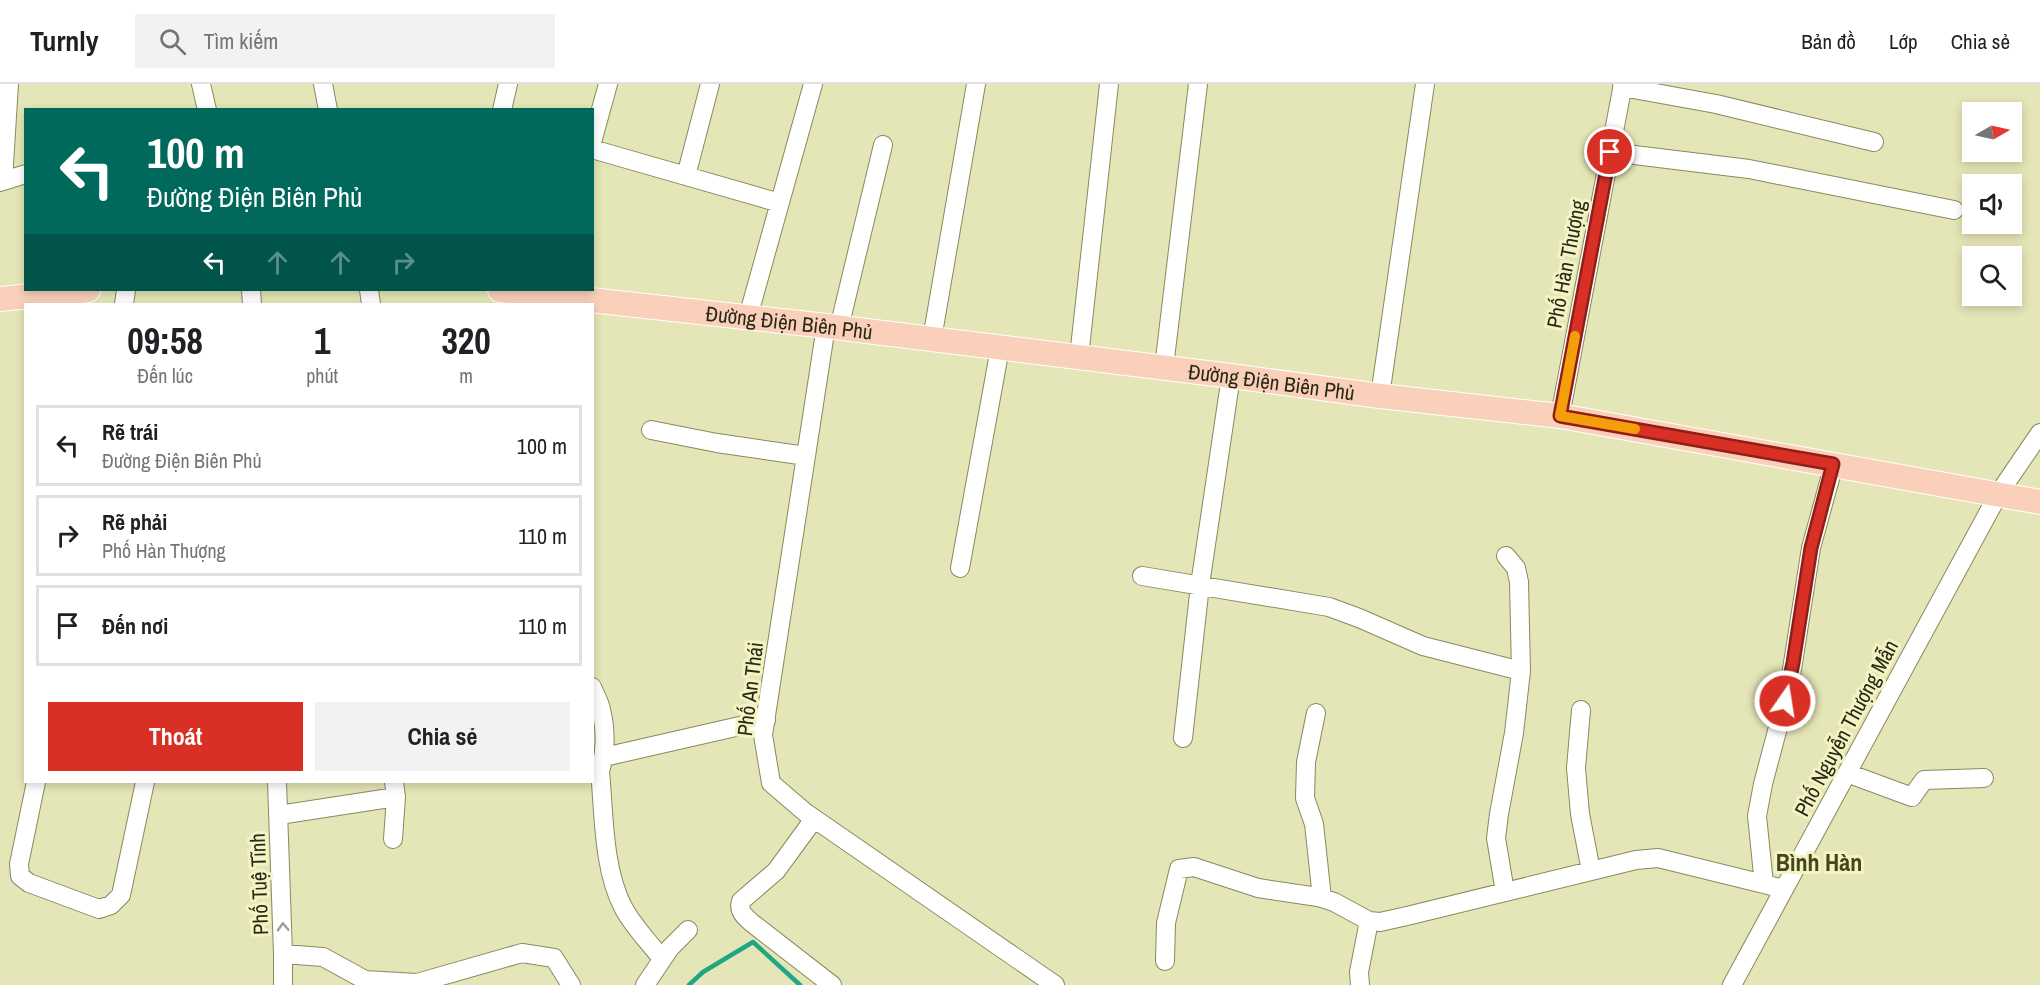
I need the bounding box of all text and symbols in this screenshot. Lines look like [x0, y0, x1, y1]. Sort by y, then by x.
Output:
search box [135, 14, 555, 68]
text: Turnly [30, 22, 99, 60]
icon: search [156, 25, 189, 58]
text: Tìm kiếm [204, 26, 278, 56]
text: Bản đồ [1801, 27, 1856, 56]
text: Lớp [1889, 27, 1918, 56]
text: Chia sẻ [1951, 27, 2010, 56]
north arrow [1962, 102, 2022, 162]
map controls [1962, 102, 2022, 306]
text: 100 m [147, 125, 245, 181]
pin [1584, 126, 1635, 177]
icon: left [48, 132, 126, 210]
icon: arrive [1593, 135, 1626, 168]
button: sound [1962, 174, 2022, 234]
text: Đường Điện Biên Phủ [147, 179, 362, 215]
street label: Phố Hàn Thượng [1539, 197, 1593, 331]
icon: left [198, 246, 231, 279]
icon: ahead [261, 246, 294, 279]
icon: ahead [324, 246, 357, 279]
icon: right [387, 246, 420, 279]
button: search [1962, 246, 2022, 306]
street label: Đường Điện Biên Phủ [704, 298, 874, 346]
text: 09:58 [127, 317, 203, 365]
text: 1 [314, 317, 330, 365]
text: 320 [441, 317, 491, 365]
street label: Đường Điện Biên Phủ [1187, 356, 1357, 407]
text: Đến lúc [137, 362, 193, 389]
text: phút [306, 362, 338, 389]
text: m [459, 362, 473, 389]
text: Rẽ trái [102, 417, 158, 447]
icon: left [51, 429, 84, 462]
text: 100 m [517, 431, 567, 461]
text: Đường Điện Biên Phủ [102, 447, 262, 474]
text: Rẽ phải [102, 507, 167, 537]
icon: right [51, 519, 84, 552]
text: 110 m [518, 521, 567, 551]
text: Phố Hàn Thượng [102, 537, 226, 564]
icon: arrive [51, 609, 84, 642]
text: Đến nơi [102, 611, 168, 641]
text: 110 m [518, 611, 567, 641]
street label: Phố Nguyễn Thượng Mẫn [1787, 635, 1905, 821]
street label: Phố An Thái [730, 640, 770, 738]
position arrow [1753, 669, 1817, 733]
button: Thoát [48, 702, 303, 771]
button: Chia sẻ [315, 702, 570, 771]
street label: Phố Tuệ Tĩnh [243, 833, 275, 935]
district label: Bình Hàn [1776, 846, 1862, 878]
one-way arrow [276, 922, 289, 931]

